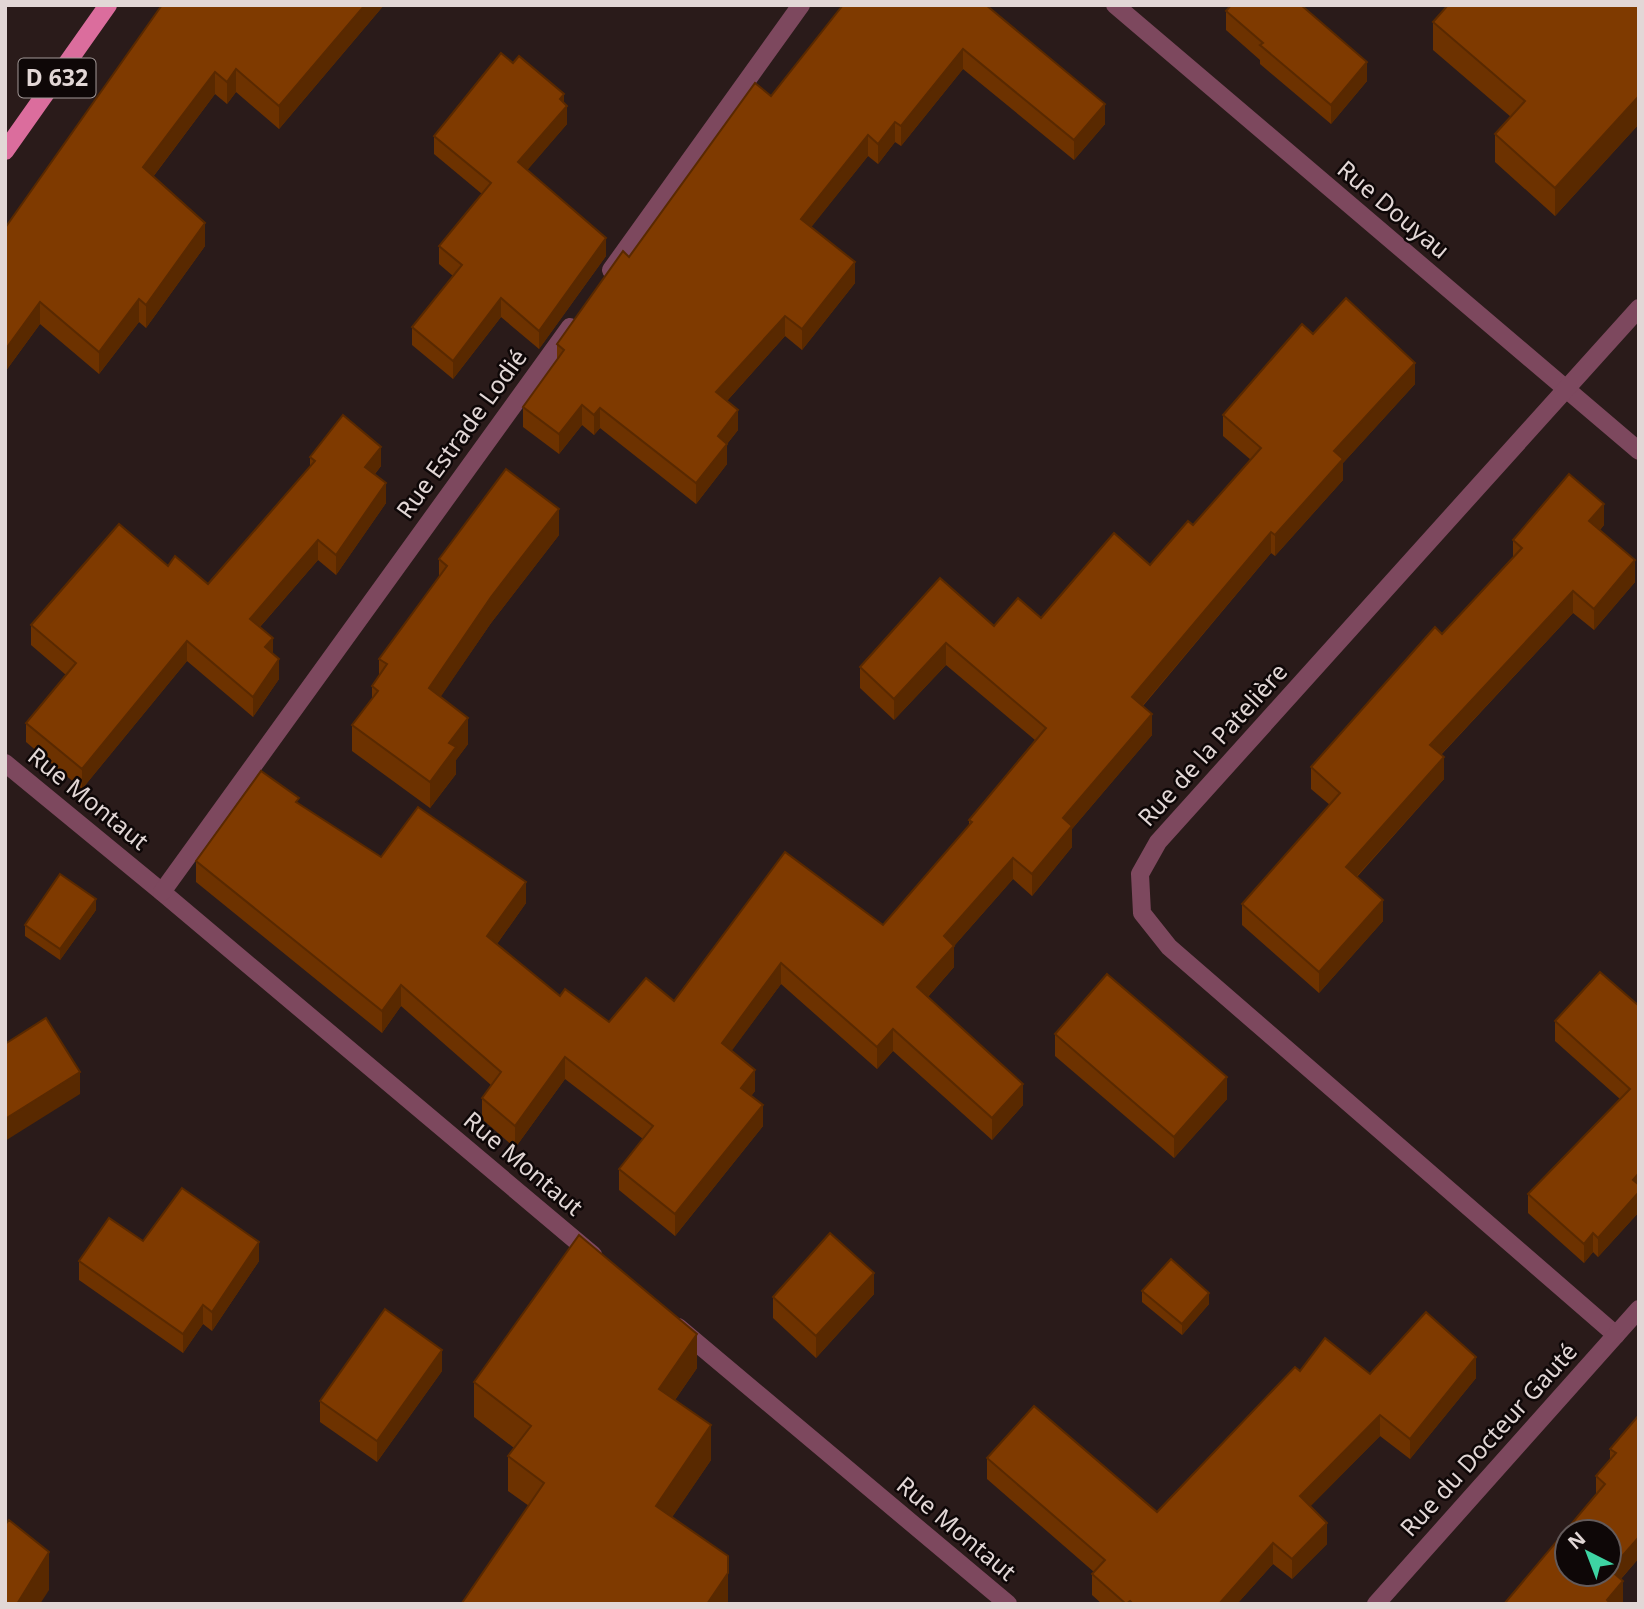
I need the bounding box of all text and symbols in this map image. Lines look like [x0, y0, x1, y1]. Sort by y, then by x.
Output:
road number: D 632 [18, 58, 96, 97]
street label: Rue Douyau [1331, 152, 1457, 266]
street label: Rue Estrade Lodié [388, 342, 534, 525]
street label: Rue de la Patelière [1130, 655, 1294, 833]
street label: Rue Montaut [22, 739, 156, 857]
street label: Rue Montaut [457, 1103, 591, 1223]
street label: Rue du Docteur Gauté [1392, 1335, 1584, 1543]
street label: Rue Montaut [890, 1468, 1024, 1588]
north arrow [1553, 1518, 1623, 1588]
text: N [1562, 1526, 1591, 1555]

